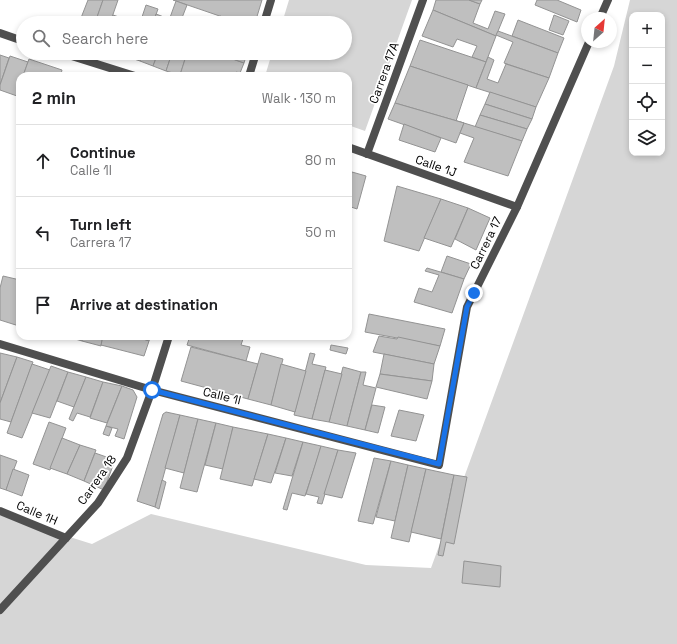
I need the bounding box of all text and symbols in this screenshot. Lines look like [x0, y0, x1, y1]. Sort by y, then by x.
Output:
north arrow [581, 12, 617, 48]
map controls [629, 12, 665, 156]
button: + [629, 12, 665, 48]
search box [16, 16, 352, 60]
icon: search [30, 27, 52, 49]
text: Search here [62, 29, 148, 48]
street label: Carrera 17A [366, 40, 403, 106]
button: − [629, 48, 665, 84]
button: locate [629, 84, 665, 120]
text: 2 min [32, 87, 76, 109]
text: Walk · 130 m [262, 90, 336, 107]
button: layers [629, 120, 665, 156]
text: Continue [70, 143, 136, 162]
icon: ahead [32, 150, 54, 172]
street label: Calle 1J [413, 151, 459, 181]
text: 80 m [305, 152, 336, 169]
text: Calle 1I [70, 162, 112, 179]
street label: Carrera 17 [466, 214, 506, 272]
text: Turn left [70, 215, 132, 234]
icon: left [32, 222, 54, 244]
text: 50 m [305, 224, 336, 241]
text: Carrera 17 [70, 234, 131, 251]
route end [465, 284, 483, 302]
icon: arrive [32, 294, 54, 316]
text: Arrive at destination [70, 295, 218, 314]
route start [143, 381, 161, 399]
street label: Calle 1I [201, 384, 243, 408]
street label: Carrera 18 [74, 452, 120, 508]
street label: Calle 1H [14, 497, 60, 529]

